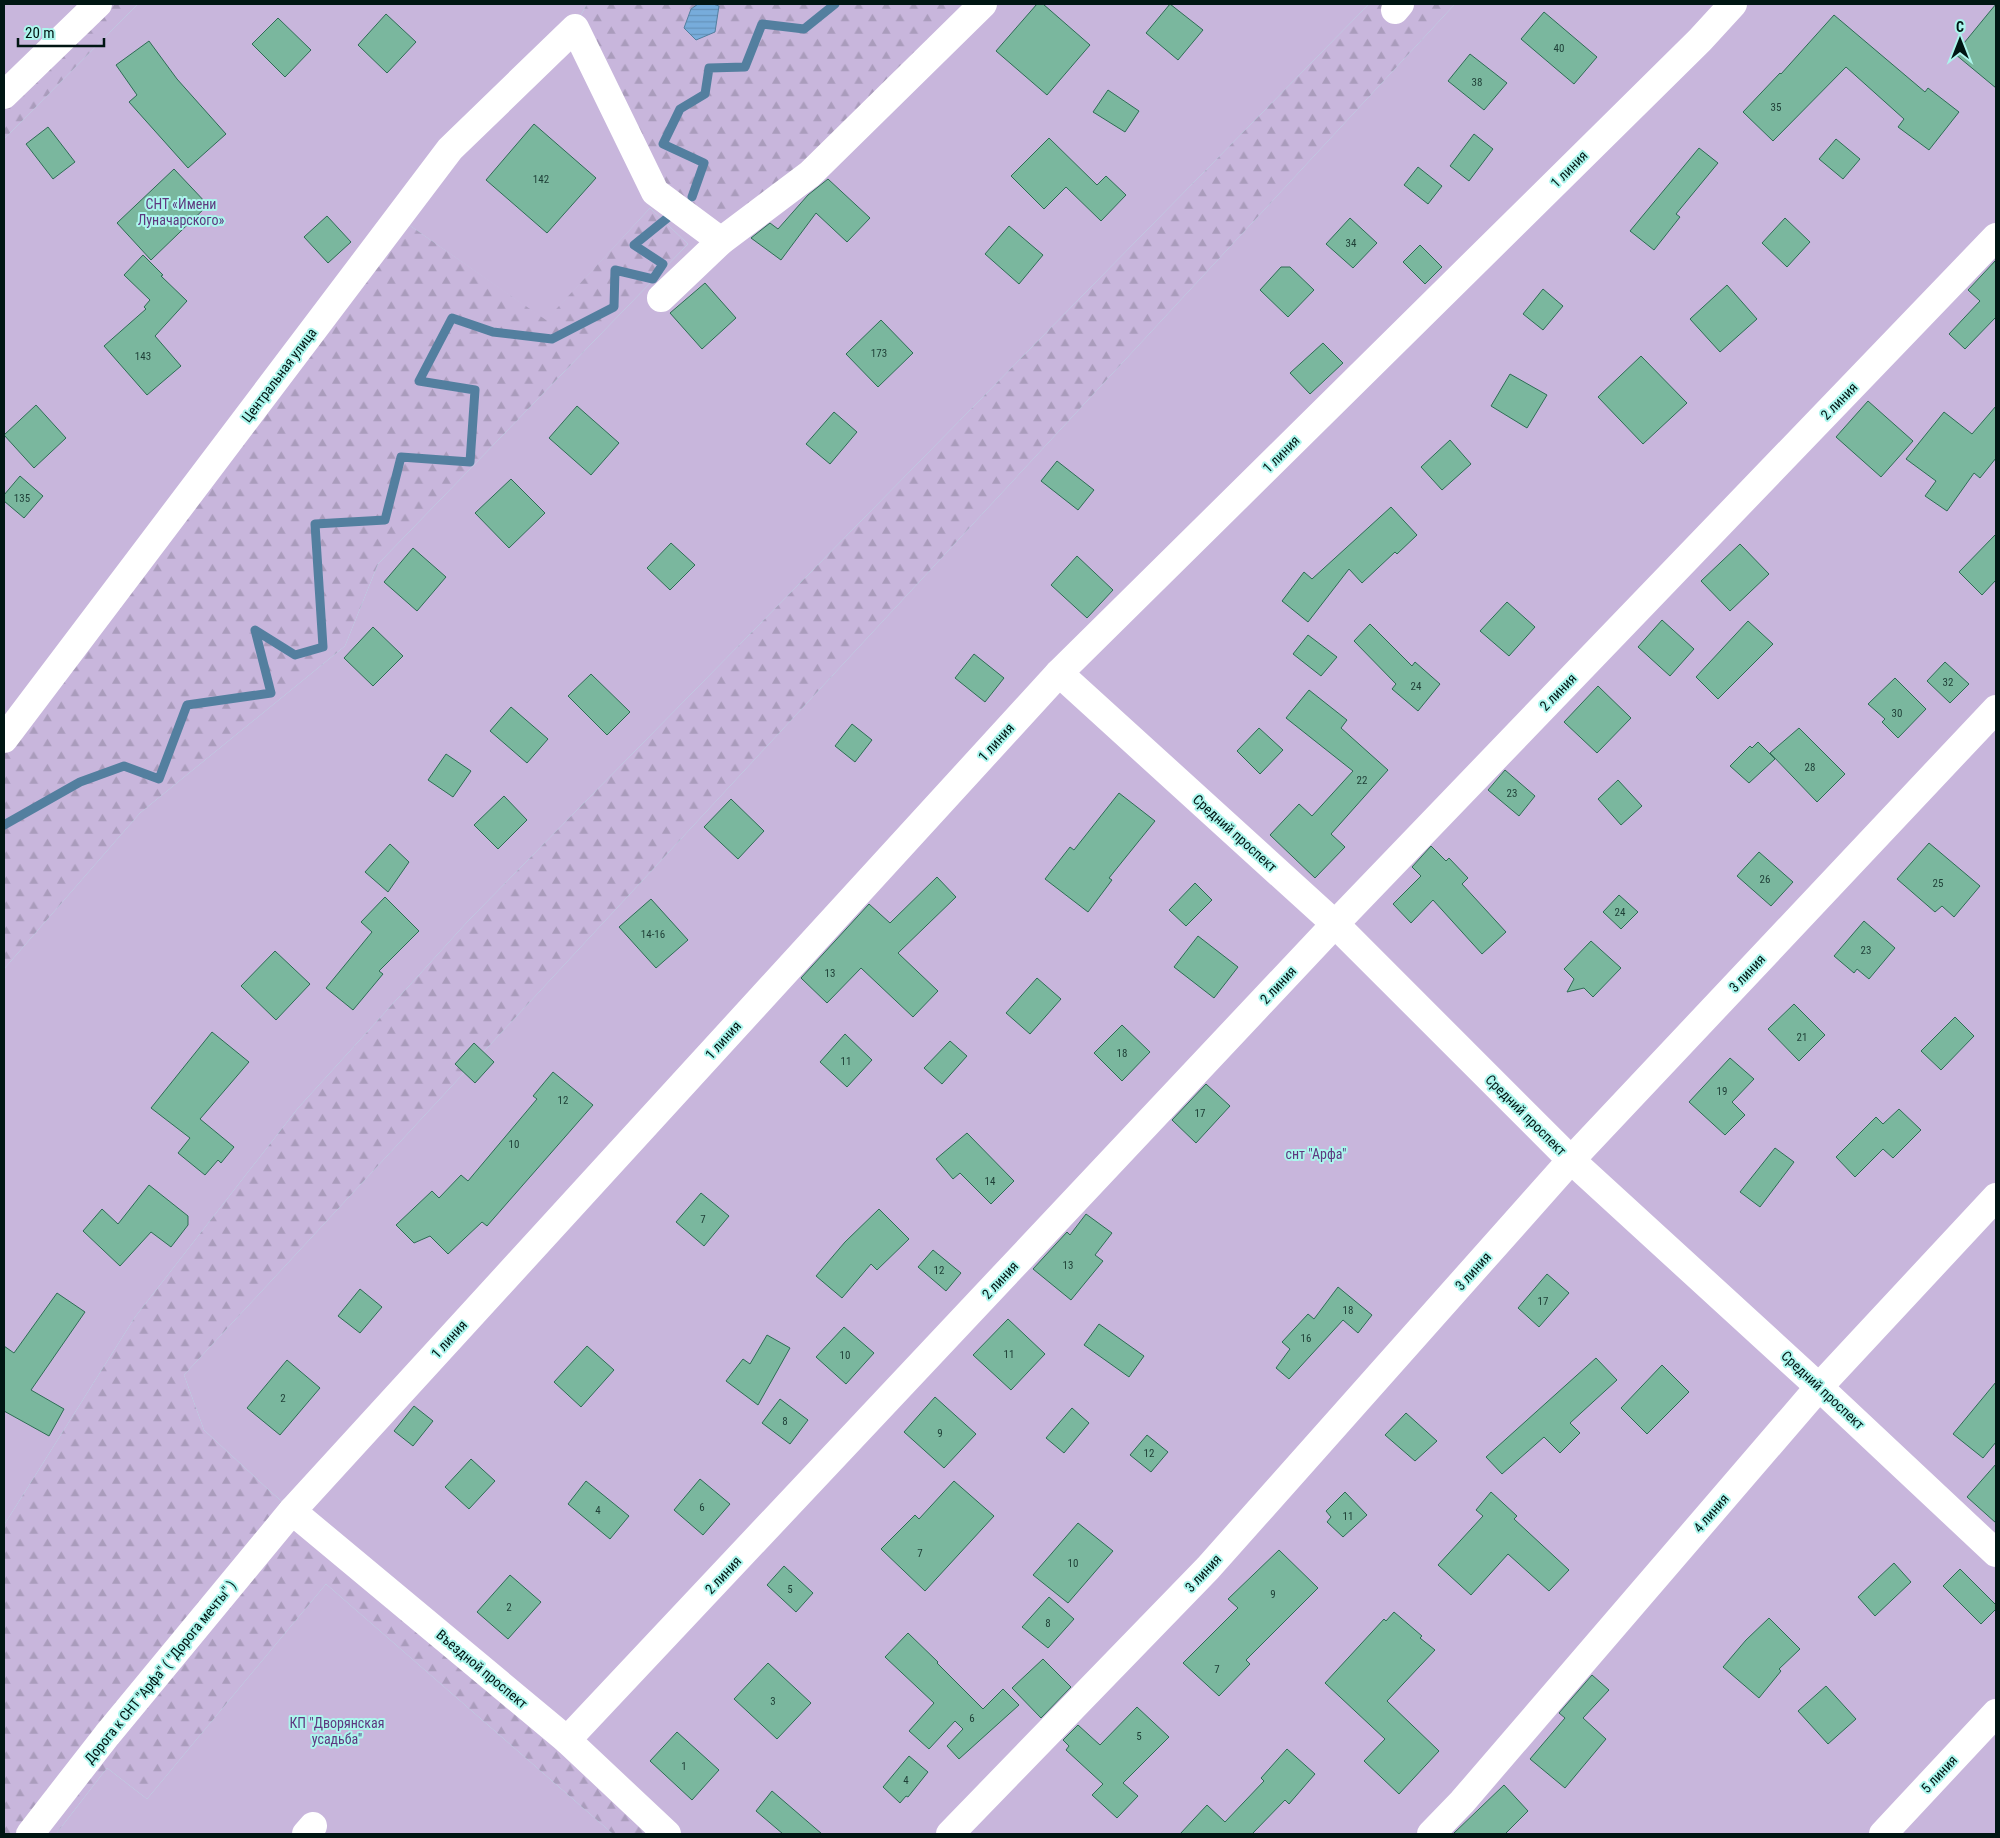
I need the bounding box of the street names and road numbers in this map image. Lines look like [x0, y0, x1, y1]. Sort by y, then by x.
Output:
street label: 1 линия [1547, 147, 1591, 191]
street label: Центральная улица [238, 325, 320, 425]
street label: 2 линия [1817, 379, 1861, 423]
street label: 1 линия [1259, 432, 1303, 476]
street label: 2 линия [1536, 670, 1580, 714]
street label: 1 линия [975, 720, 1017, 764]
street label: Средний проспект [1190, 791, 1280, 875]
street label: 3 линия [1726, 951, 1768, 995]
street label: 2 линия [1257, 963, 1299, 1007]
street label: 1 линия [702, 1018, 744, 1062]
street label: Средний проспект [1482, 1071, 1570, 1159]
street label: 3 линия [1452, 1249, 1494, 1293]
street label: 2 линия [979, 1258, 1021, 1302]
street label: 1 линия [428, 1317, 470, 1361]
street label: Средний проспект [1778, 1348, 1868, 1433]
street label: 4 линия [1690, 1491, 1732, 1535]
street label: 3 линия [1182, 1551, 1224, 1595]
street label: 2 линия [702, 1553, 744, 1597]
street label: Дорога к СНТ "Арфа" ( "Дорога мечты" ) [81, 1577, 240, 1767]
street label: Въездной проспект [433, 1626, 531, 1712]
street label: 5 линия [1918, 1752, 1960, 1796]

